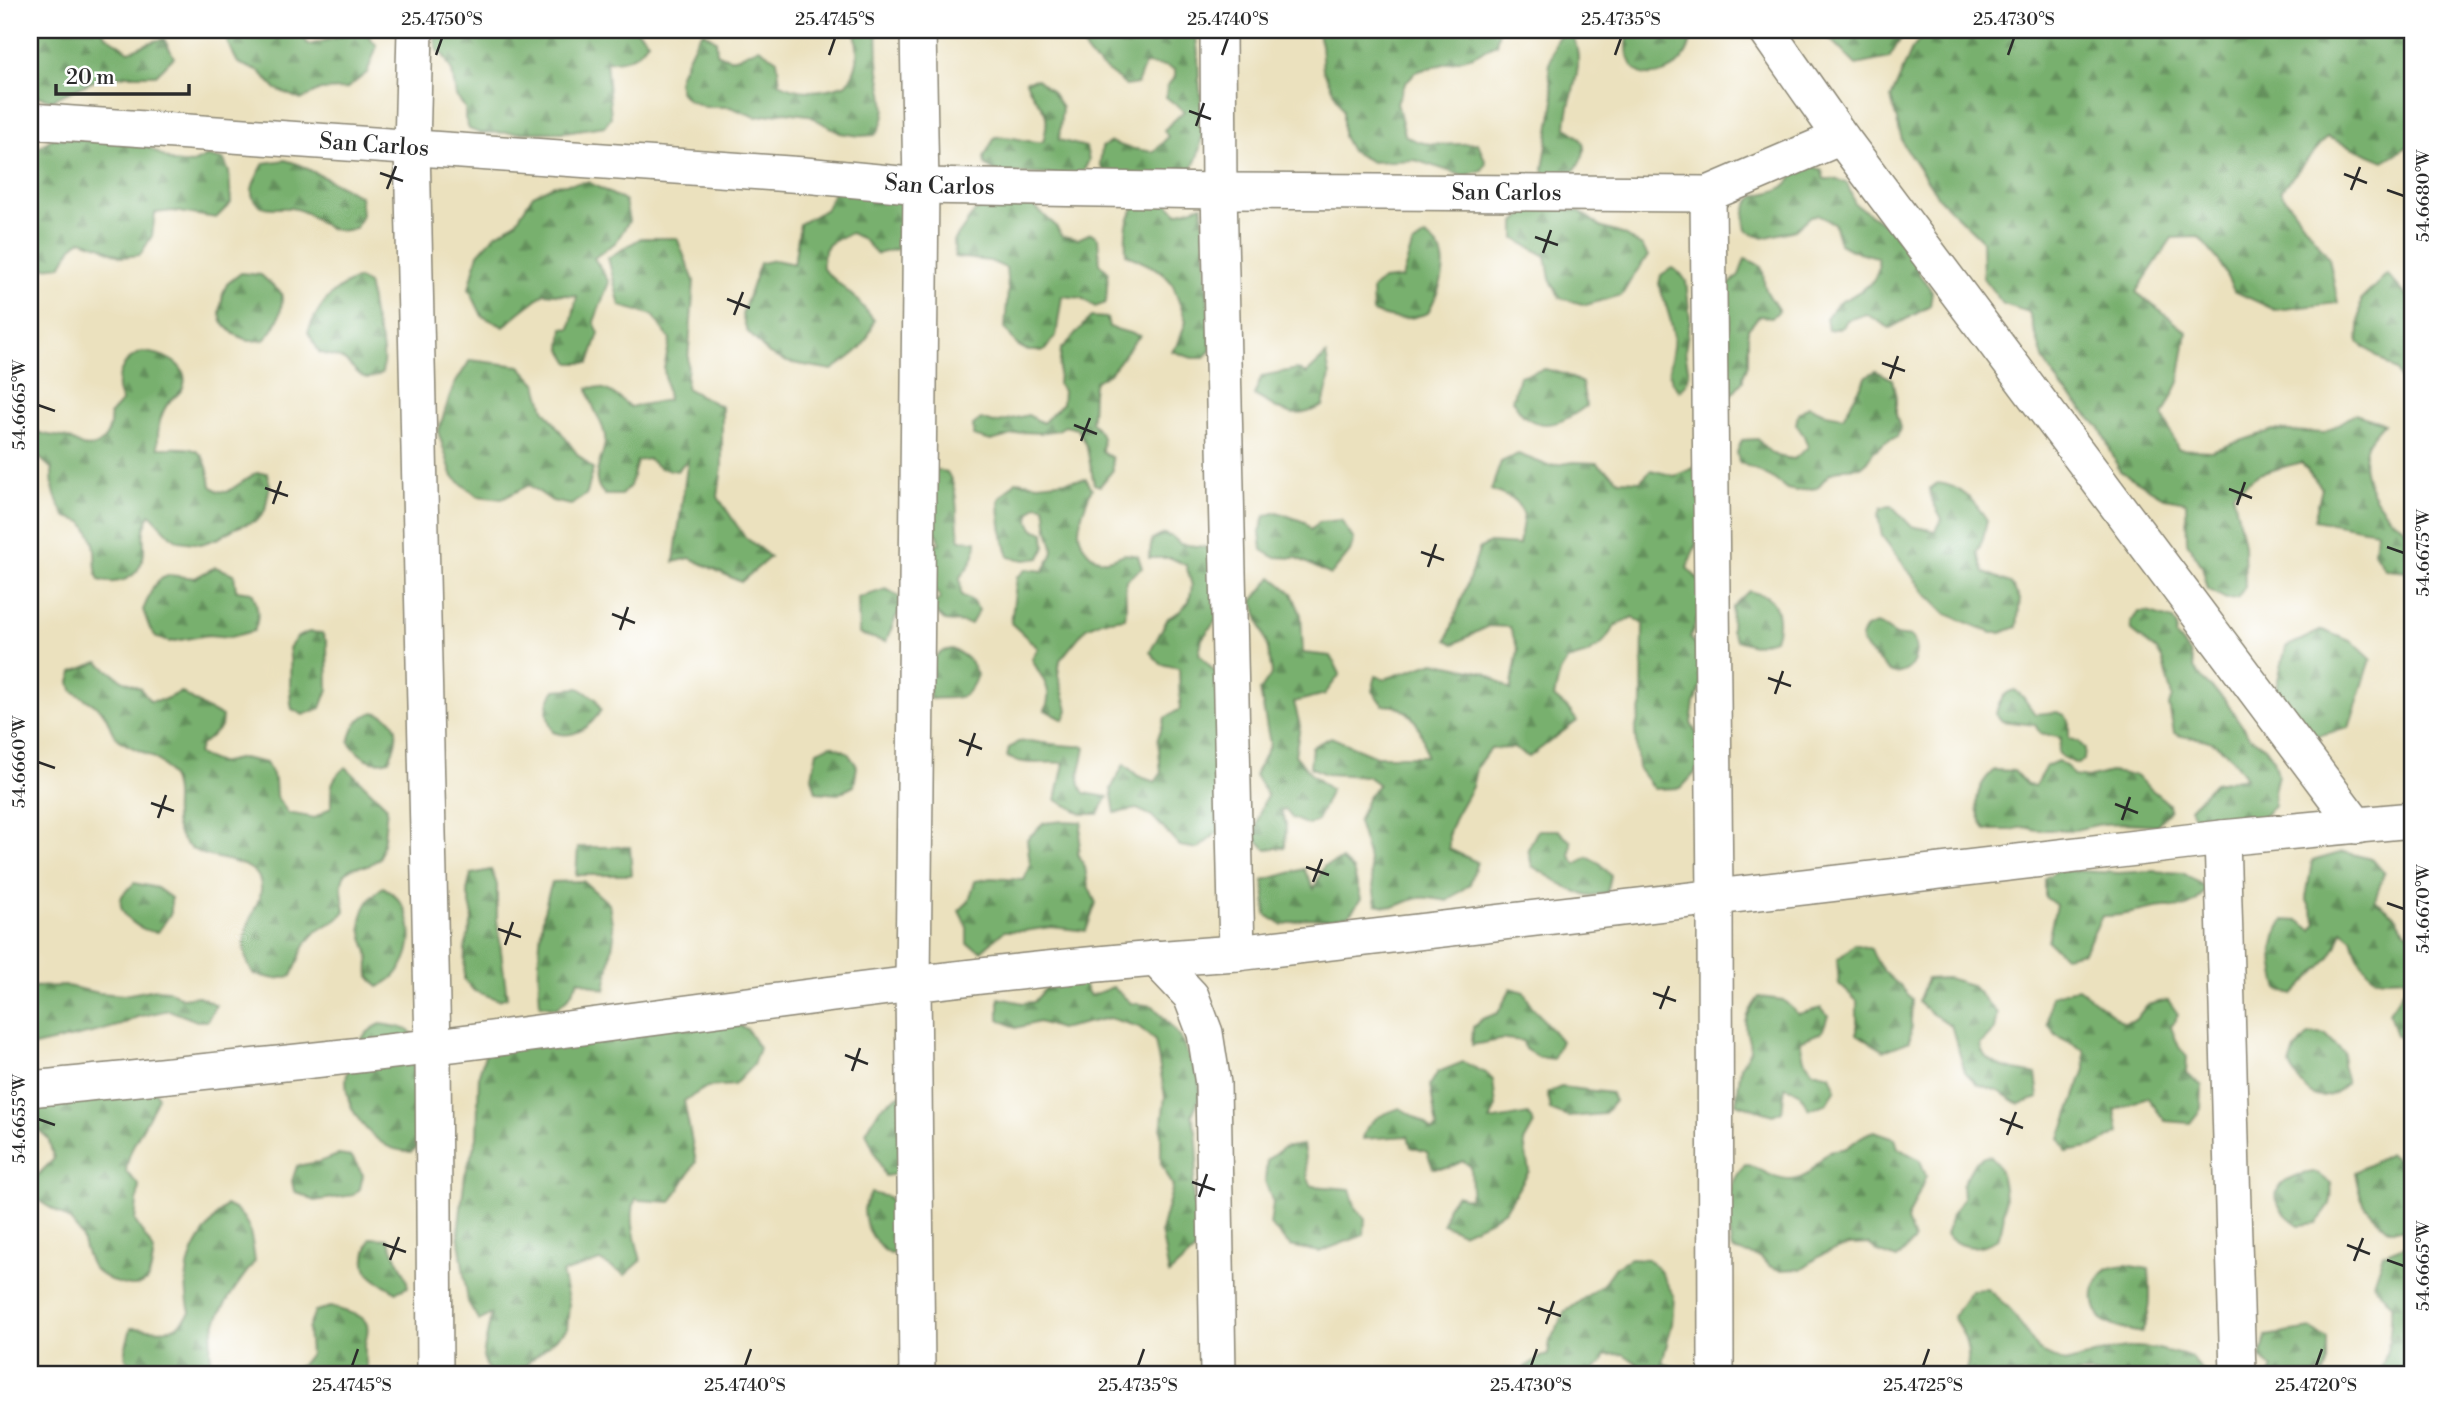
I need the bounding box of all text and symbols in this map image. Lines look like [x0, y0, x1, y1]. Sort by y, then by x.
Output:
text: 25.4750°S [401, 8, 483, 31]
text: 25.4745°S [795, 8, 875, 31]
text: 25.4740°S [1187, 8, 1269, 31]
text: 25.4735°S [1581, 8, 1661, 31]
text: 25.4730°S [1973, 8, 2055, 31]
scale bar [56, 52, 189, 96]
text: 20 m [66, 65, 115, 91]
street label: San Carlos [318, 127, 430, 163]
text: 54.6680°W [2412, 149, 2435, 242]
street label: San Carlos [883, 169, 995, 201]
street label: San Carlos [1451, 178, 1562, 207]
text: 54.6665°W [8, 359, 31, 450]
text: 54.6675°W [2412, 509, 2435, 597]
text: 54.6660°W [8, 715, 31, 808]
text: 54.6670°W [2412, 864, 2435, 954]
text: 54.6655°W [8, 1074, 31, 1164]
text: 54.6665°W [2412, 1220, 2435, 1311]
text: 25.4745°S [312, 1374, 392, 1397]
text: 25.4740°S [704, 1374, 786, 1397]
text: 25.4735°S [1098, 1374, 1178, 1397]
text: 25.4730°S [1490, 1374, 1572, 1397]
text: 25.4725°S [1883, 1374, 1963, 1397]
text: 25.4720°S [2275, 1374, 2357, 1397]

